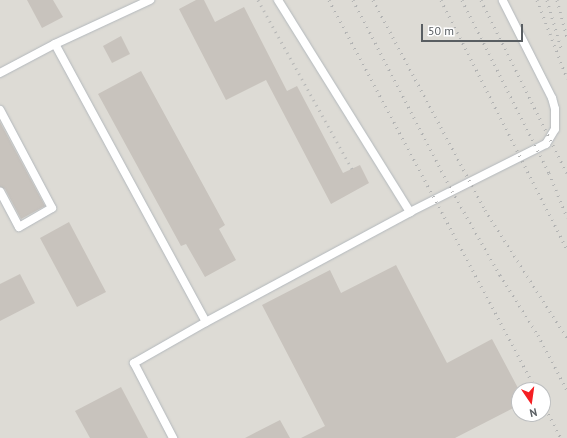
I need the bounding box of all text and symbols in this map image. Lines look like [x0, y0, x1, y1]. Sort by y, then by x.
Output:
scale bar [423, 16, 525, 42]
text: 50 m [428, 23, 454, 38]
north arrow [511, 382, 551, 422]
text: N [528, 405, 539, 420]

